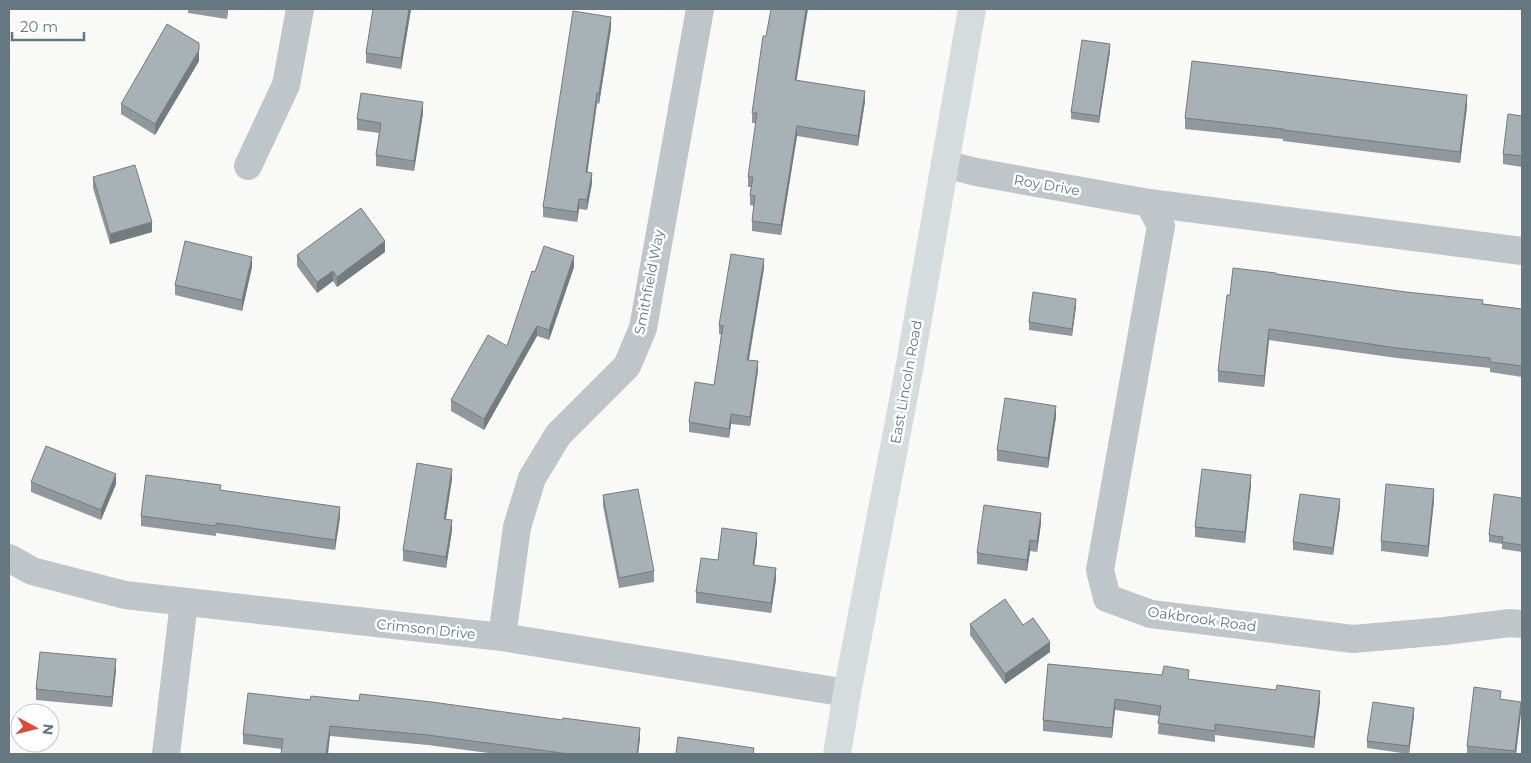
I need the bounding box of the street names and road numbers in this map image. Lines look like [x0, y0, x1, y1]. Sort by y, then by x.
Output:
street label: Roy Drive [1013, 170, 1081, 200]
street label: Smithfield Way [630, 228, 668, 336]
street label: East Lincoln Road [886, 319, 926, 445]
street label: Oakbrook Road [1147, 602, 1257, 636]
street label: Crimson Drive [376, 615, 476, 643]

